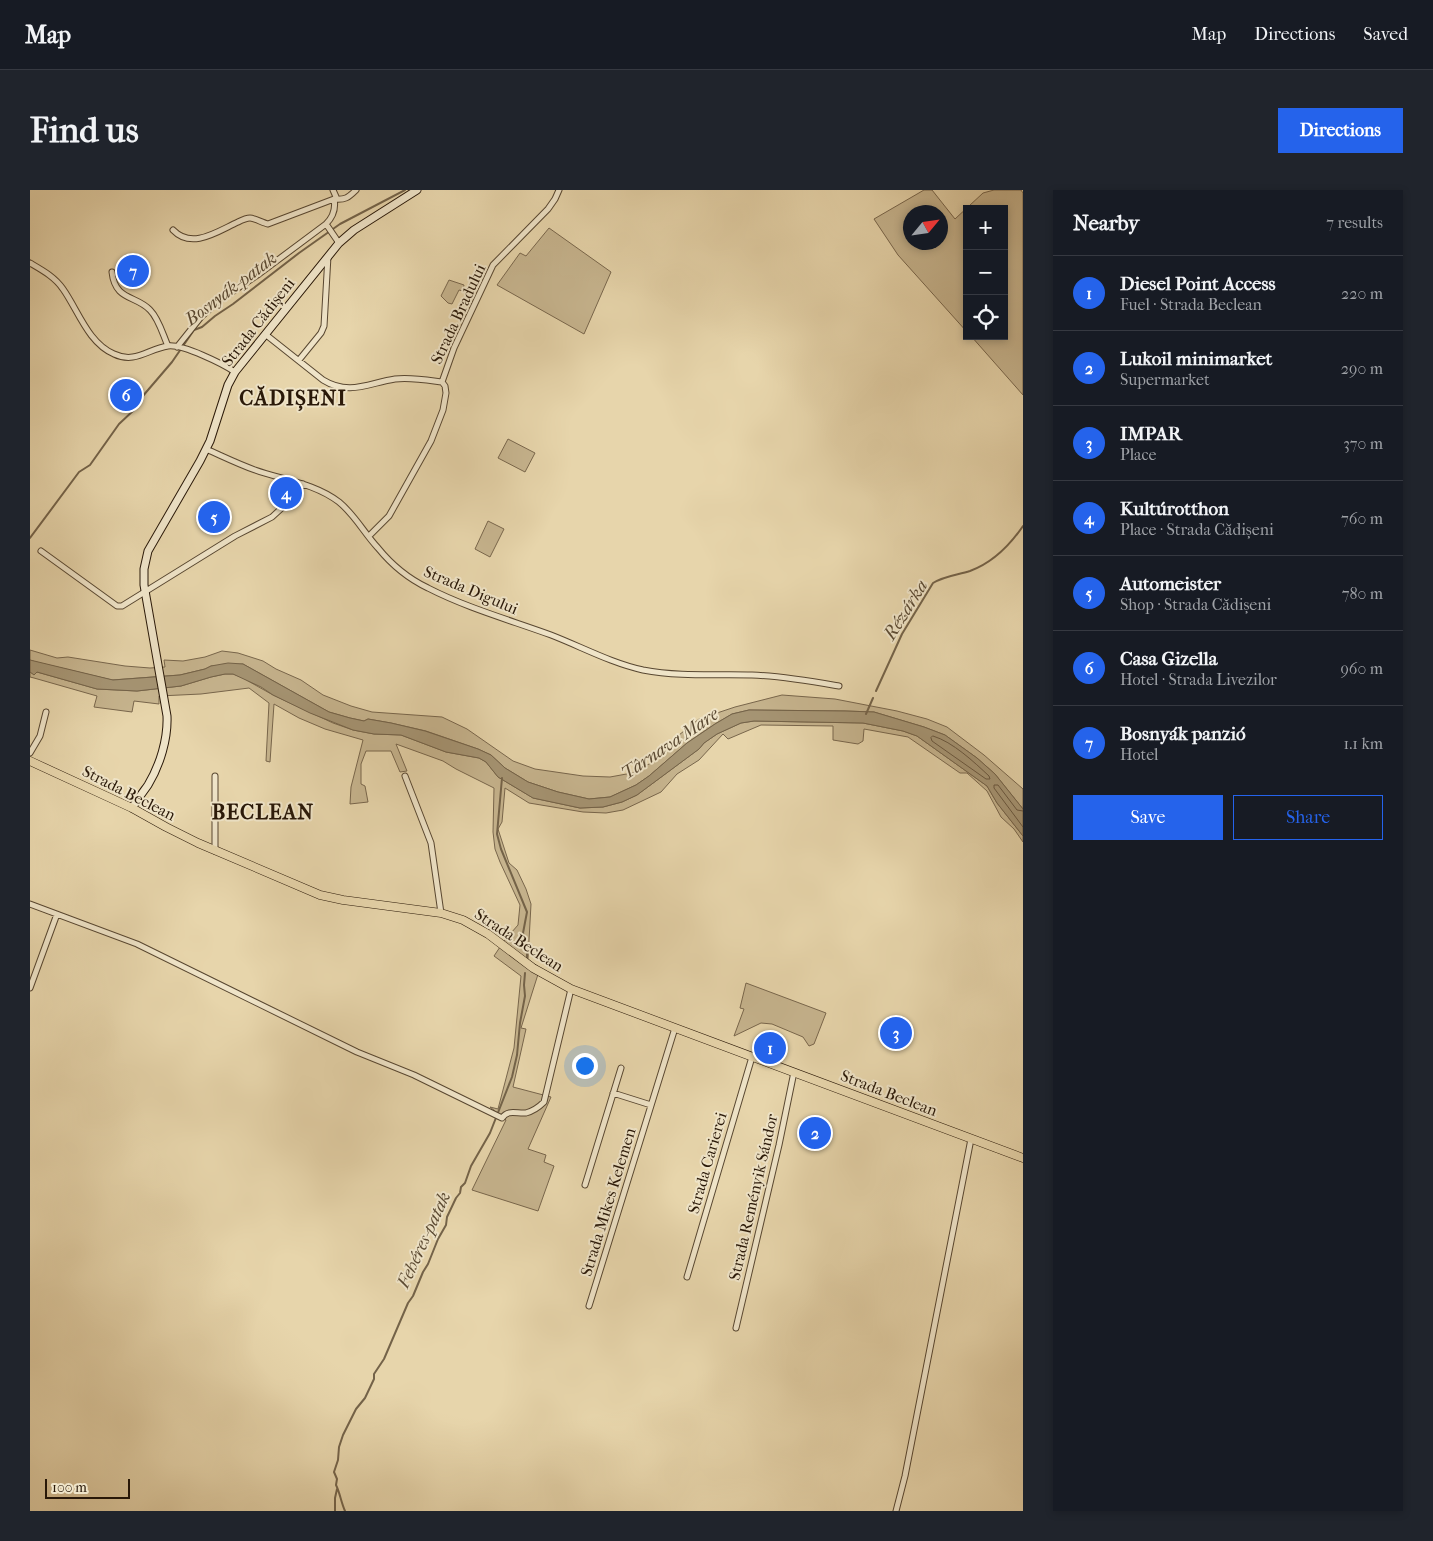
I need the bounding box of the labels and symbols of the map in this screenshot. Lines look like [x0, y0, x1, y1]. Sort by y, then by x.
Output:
north arrow [903, 205, 948, 250]
water label: Bosnyák-patak [180, 248, 281, 331]
pin: 7 [117, 252, 149, 290]
street label: Strada Bradului [427, 261, 490, 367]
street label: Strada Cădișeni [218, 274, 299, 370]
pin: 6 [110, 376, 142, 414]
district label: CĂDIȘENI [239, 385, 347, 411]
pin: 4 [270, 474, 302, 512]
pin: 5 [198, 498, 230, 536]
street label: Strada Digului [421, 562, 521, 618]
water label: Rézárka [879, 576, 932, 645]
water label: Târnava Mare [617, 703, 723, 784]
street label: Strada Beclean [79, 761, 179, 825]
district label: BECLEAN [212, 800, 314, 824]
street label: Strada Beclean [471, 904, 568, 976]
pin: 3 [880, 1014, 912, 1052]
pin: 1 [754, 1029, 786, 1067]
your location [572, 1053, 598, 1079]
street label: Strada Beclean [838, 1066, 941, 1120]
street label: Strada Carierei [683, 1110, 731, 1216]
street label: Strada Reményik Sándor [725, 1112, 781, 1282]
pin: 2 [799, 1114, 831, 1152]
street label: Strada Mikes Kelemen [576, 1125, 640, 1279]
water label: Fehéres-patak [392, 1189, 455, 1292]
scale bar [45, 1476, 130, 1499]

